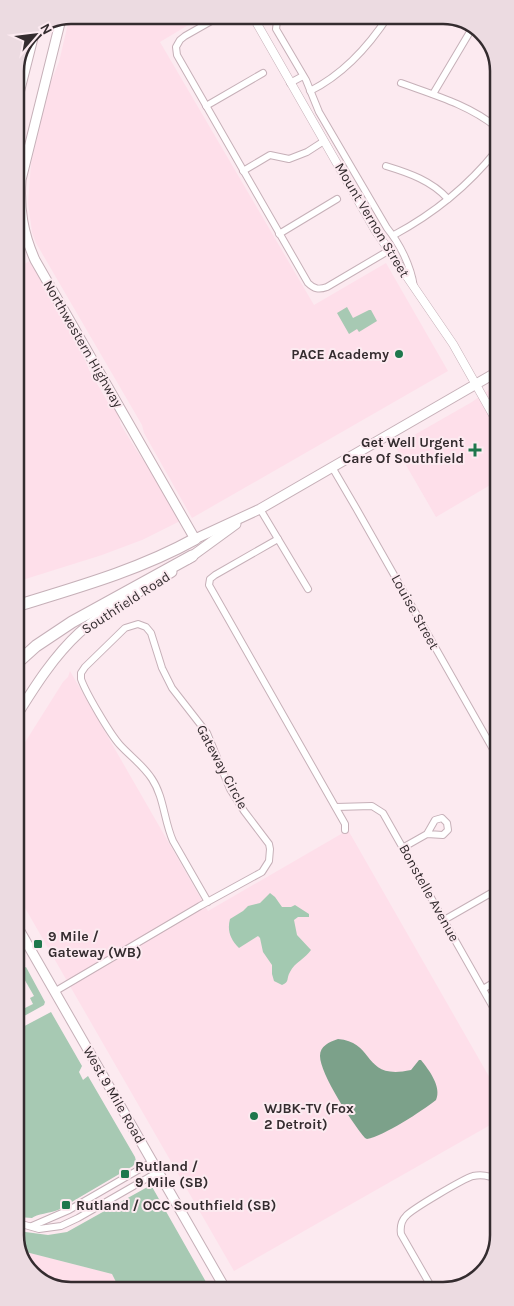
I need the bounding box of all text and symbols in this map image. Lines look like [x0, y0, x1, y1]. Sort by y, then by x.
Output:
north arrow [10, 10, 60, 60]
text: N [36, 21, 56, 38]
street label: Mount Vernon Street [331, 159, 413, 281]
street label: Northwestern Highway [40, 277, 127, 411]
place label: PACE Academy [291, 346, 389, 363]
marker: PACE Academy [393, 348, 405, 360]
place label: Get Well Urgent Care Of Southfield [342, 434, 464, 467]
marker: Get Well Urgent Care Of Southfield [468, 443, 482, 457]
street label: Southfield Road [78, 568, 174, 638]
street label: Louise Street [387, 572, 443, 652]
street label: Gateway Circle [193, 722, 251, 812]
street label: Bonstelle Avenue [395, 841, 463, 945]
place label: 9 Mile / Gateway (WB) [48, 928, 142, 961]
marker: 9 Mile / Gateway (WB) [32, 938, 44, 950]
street label: West 9 Mile Road [79, 1043, 149, 1147]
place label: WJBK-TV (Fox 2 Detroit) [264, 1100, 354, 1133]
marker: WJBK-TV (Fox 2 Detroit) [248, 1110, 260, 1122]
place label: Rutland / 9 Mile (SB) [135, 1158, 208, 1191]
marker: Rutland / 9 Mile (SB) [119, 1168, 131, 1180]
place label: Rutland / OCC Southfield (SB) [76, 1197, 276, 1214]
marker: Rutland / OCC Southfield (SB) [60, 1199, 72, 1211]

